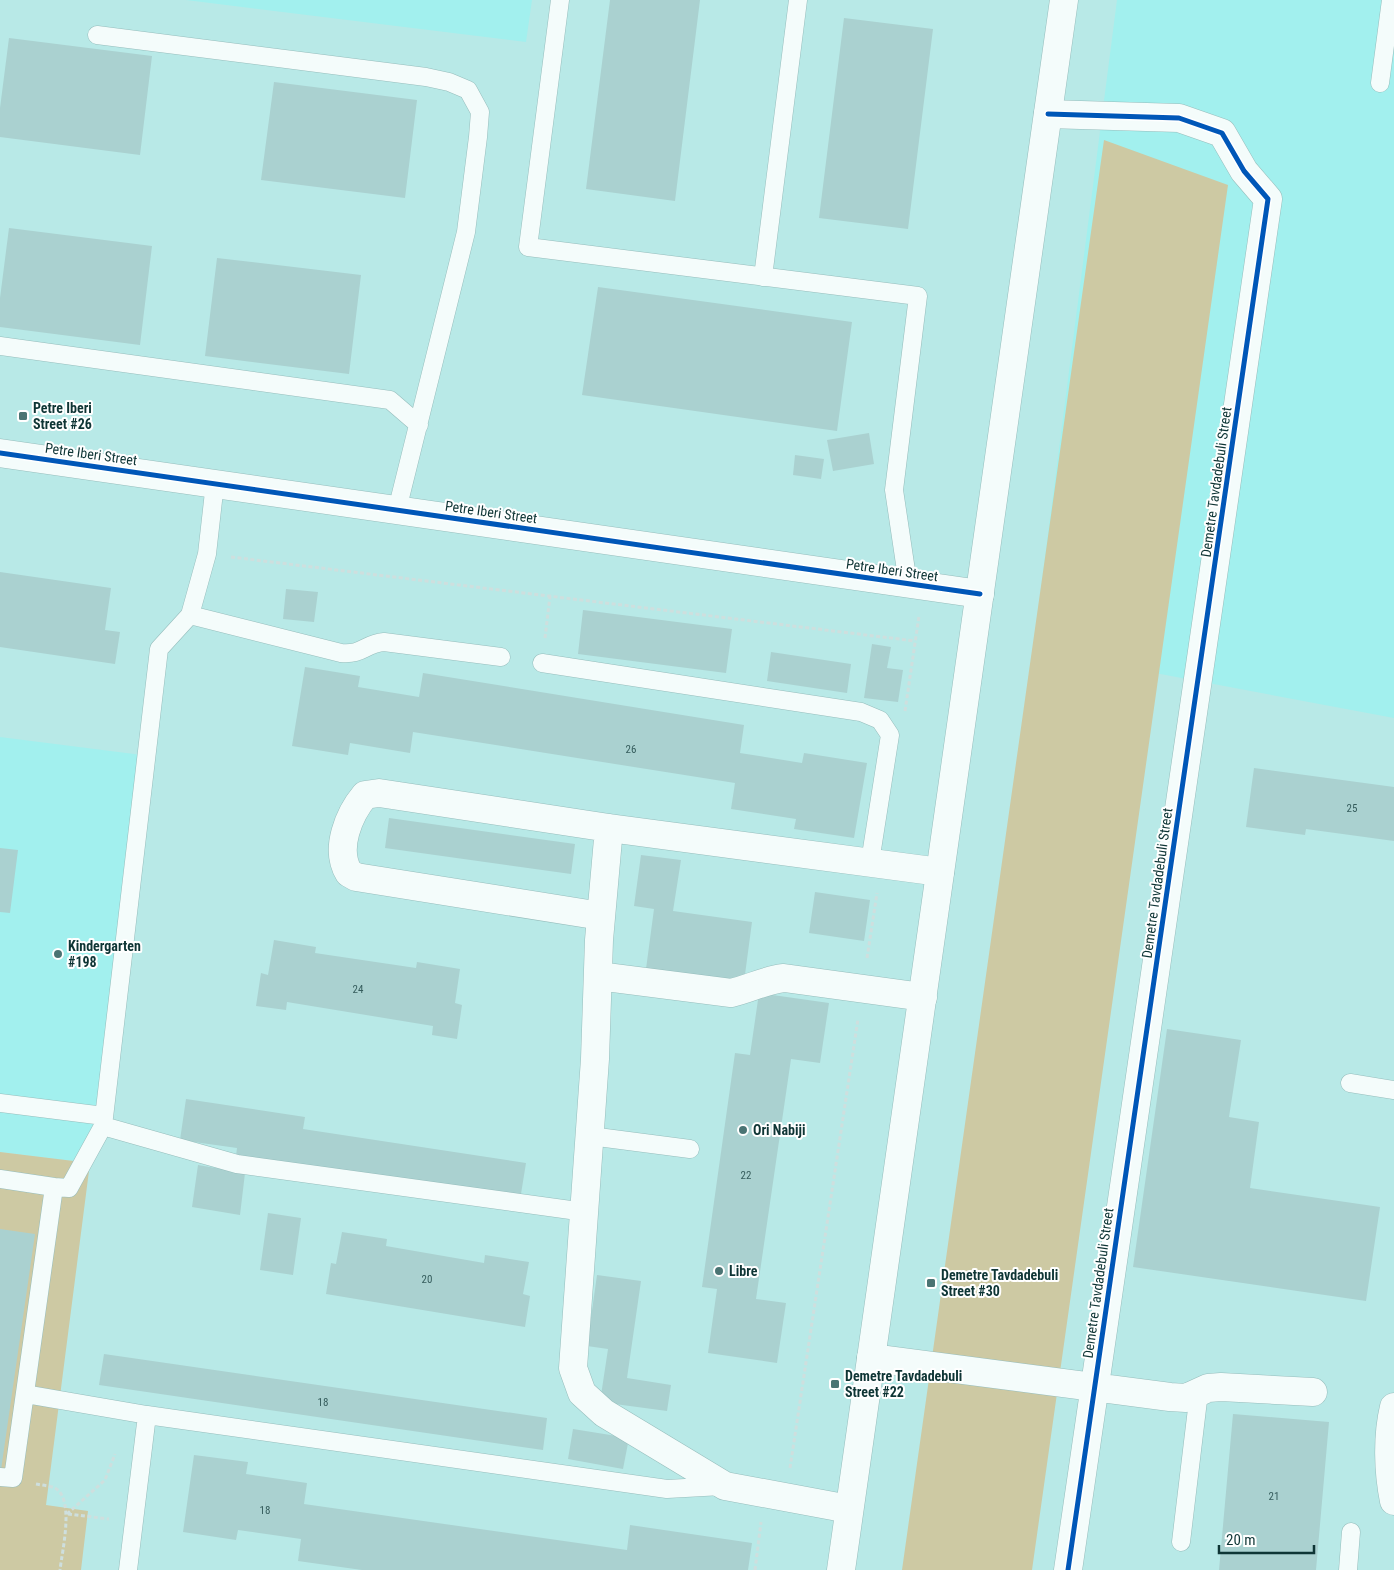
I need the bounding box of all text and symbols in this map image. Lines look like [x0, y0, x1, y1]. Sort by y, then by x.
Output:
place label: Petre Iberi Street #26 [33, 400, 92, 432]
street label: Demetre Tavdadebuli Street [1198, 406, 1234, 558]
marker: Petre Iberi Street #26 [17, 410, 29, 422]
street label: Petre Iberi Street [44, 440, 138, 468]
street label: Petre Iberi Street [444, 498, 538, 526]
street label: Petre Iberi Street [845, 556, 939, 584]
house number: 26 [626, 743, 636, 756]
house number: 25 [1347, 802, 1357, 815]
street label: Demetre Tavdadebuli Street [1139, 807, 1175, 959]
place label: Kindergarten #198 [68, 938, 141, 970]
marker: Kindergarten #198 [52, 948, 64, 960]
house number: 24 [353, 983, 364, 996]
place label: Ori Nabiji [753, 1122, 805, 1138]
marker: Ori Nabiji [737, 1124, 749, 1136]
house number: 22 [741, 1169, 751, 1182]
street label: Demetre Tavdadebuli Street [1080, 1207, 1116, 1359]
place label: Libre [729, 1263, 758, 1279]
marker: Libre [713, 1265, 725, 1277]
place label: Demetre Tavdadebuli Street #30 [941, 1267, 1058, 1299]
house number: 20 [422, 1273, 432, 1286]
marker: Demetre Tavdadebuli Street #30 [925, 1277, 937, 1289]
place label: Demetre Tavdadebuli Street #22 [845, 1368, 962, 1400]
marker: Demetre Tavdadebuli Street #22 [829, 1378, 841, 1390]
house number: 18 [318, 1396, 328, 1409]
house number: 21 [1269, 1490, 1279, 1503]
house number: 18 [260, 1504, 270, 1517]
scale bar [1219, 1522, 1314, 1554]
text: 20 m [1226, 1531, 1256, 1549]

